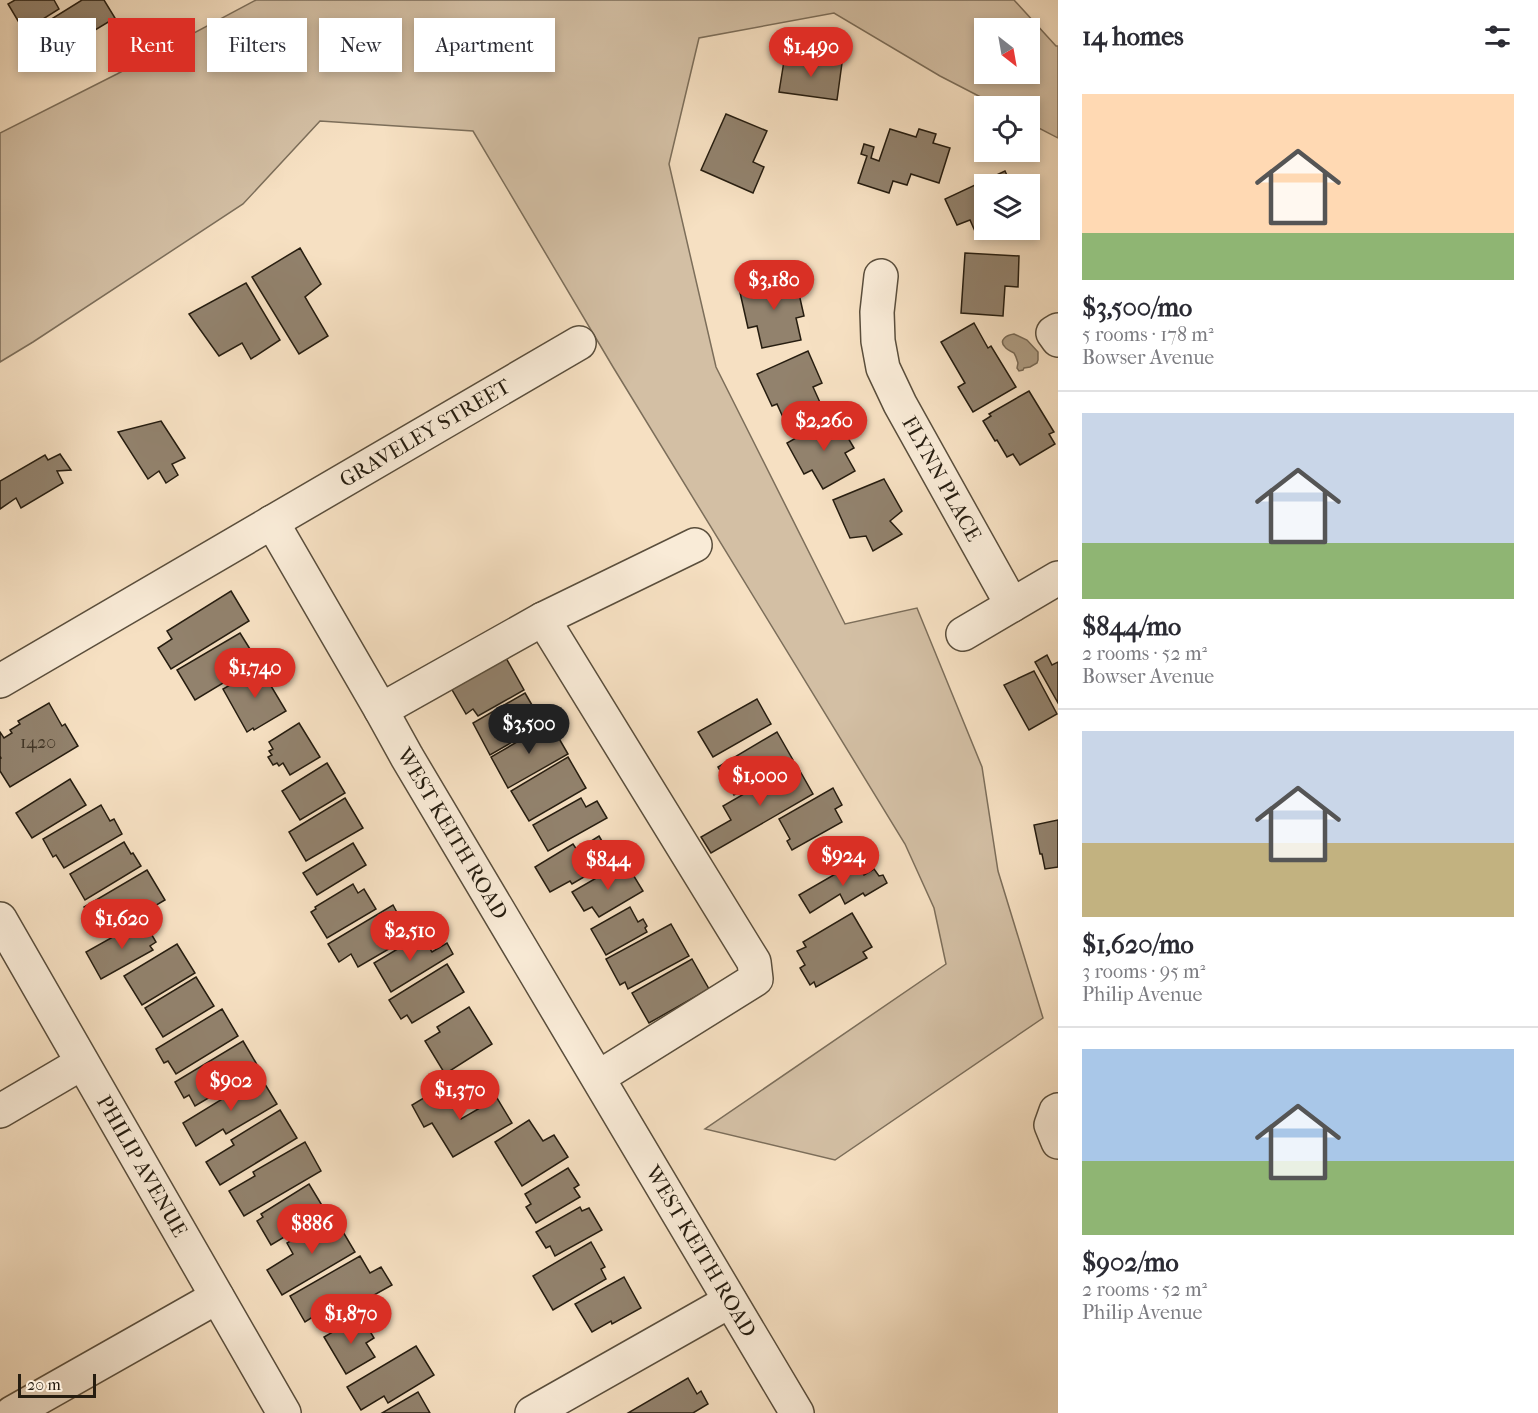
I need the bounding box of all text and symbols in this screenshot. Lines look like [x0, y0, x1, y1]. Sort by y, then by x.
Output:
chip: Buy [18, 18, 96, 72]
chip: Rent [108, 18, 195, 72]
chip: Filters [207, 18, 307, 72]
chip: New [319, 18, 402, 72]
chip: Apartment [414, 18, 555, 72]
north arrow [974, 18, 1040, 84]
map controls [974, 18, 1040, 240]
icon: filters [1481, 20, 1514, 53]
text: 14 homes [1082, 21, 1184, 52]
pin: $1,490 [762, 27, 860, 78]
text: $1,490 [783, 35, 839, 58]
button: locate [974, 96, 1040, 162]
icon: home [1244, 133, 1352, 241]
button: layers [974, 174, 1040, 240]
pin: $3,180 [725, 260, 823, 311]
text: $3,180 [748, 268, 800, 291]
text: $3,500/mo [1082, 292, 1192, 323]
text: 5 rooms · 178 m² [1082, 323, 1214, 346]
text: Bowser Avenue [1082, 346, 1214, 369]
street label: GRAVELEY STREET [335, 373, 515, 492]
pin: $2,260 [775, 401, 873, 452]
text: $2,260 [795, 409, 853, 432]
street label: FLYNN PLACE [897, 412, 986, 546]
icon: home [1244, 452, 1352, 560]
text: $844/mo [1082, 611, 1181, 642]
text: 2 rooms · 52 m² [1082, 642, 1207, 665]
pin: $1,740 [206, 648, 304, 699]
text: $1,740 [228, 656, 282, 679]
text: Bowser Avenue [1082, 665, 1214, 688]
pin: $3,500 [480, 704, 578, 755]
text: $3,500 [502, 712, 556, 735]
house number: 1420 [20, 732, 56, 753]
street label: WEST KEITH ROAD [392, 743, 513, 923]
pin: $1,000 [711, 756, 809, 807]
text: $1,000 [732, 764, 788, 787]
icon: home [1244, 770, 1352, 878]
pin: $924 [807, 836, 879, 887]
pin: $844 [572, 840, 644, 891]
text: $924 [821, 844, 865, 867]
text: $844 [586, 848, 630, 871]
pin: $1,620 [73, 899, 171, 950]
text: $1,620 [95, 907, 149, 930]
pin: $2,510 [361, 911, 459, 962]
text: $2,510 [384, 919, 436, 942]
text: $1,620/mo [1082, 929, 1194, 960]
text: 3 rooms · 95 m² [1082, 960, 1205, 983]
text: Philip Avenue [1082, 983, 1202, 1006]
pin: $902 [195, 1061, 267, 1112]
text: $902 [210, 1069, 252, 1092]
pin: $1,370 [411, 1070, 509, 1121]
text: $1,370 [435, 1078, 486, 1101]
icon: home [1244, 1088, 1352, 1196]
street label: PHILIP AVENUE [92, 1091, 192, 1241]
street label: WEST KEITH ROAD [640, 1160, 761, 1341]
pin: $886 [276, 1204, 348, 1255]
text: $886 [291, 1212, 333, 1235]
text: $902/mo [1082, 1247, 1179, 1278]
text: 2 rooms · 52 m² [1082, 1278, 1207, 1301]
pin: $1,870 [302, 1294, 400, 1345]
text: Philip Avenue [1082, 1301, 1202, 1324]
text: $1,870 [325, 1302, 377, 1325]
scale bar [18, 1371, 96, 1398]
text: 20 m [27, 1375, 61, 1394]

